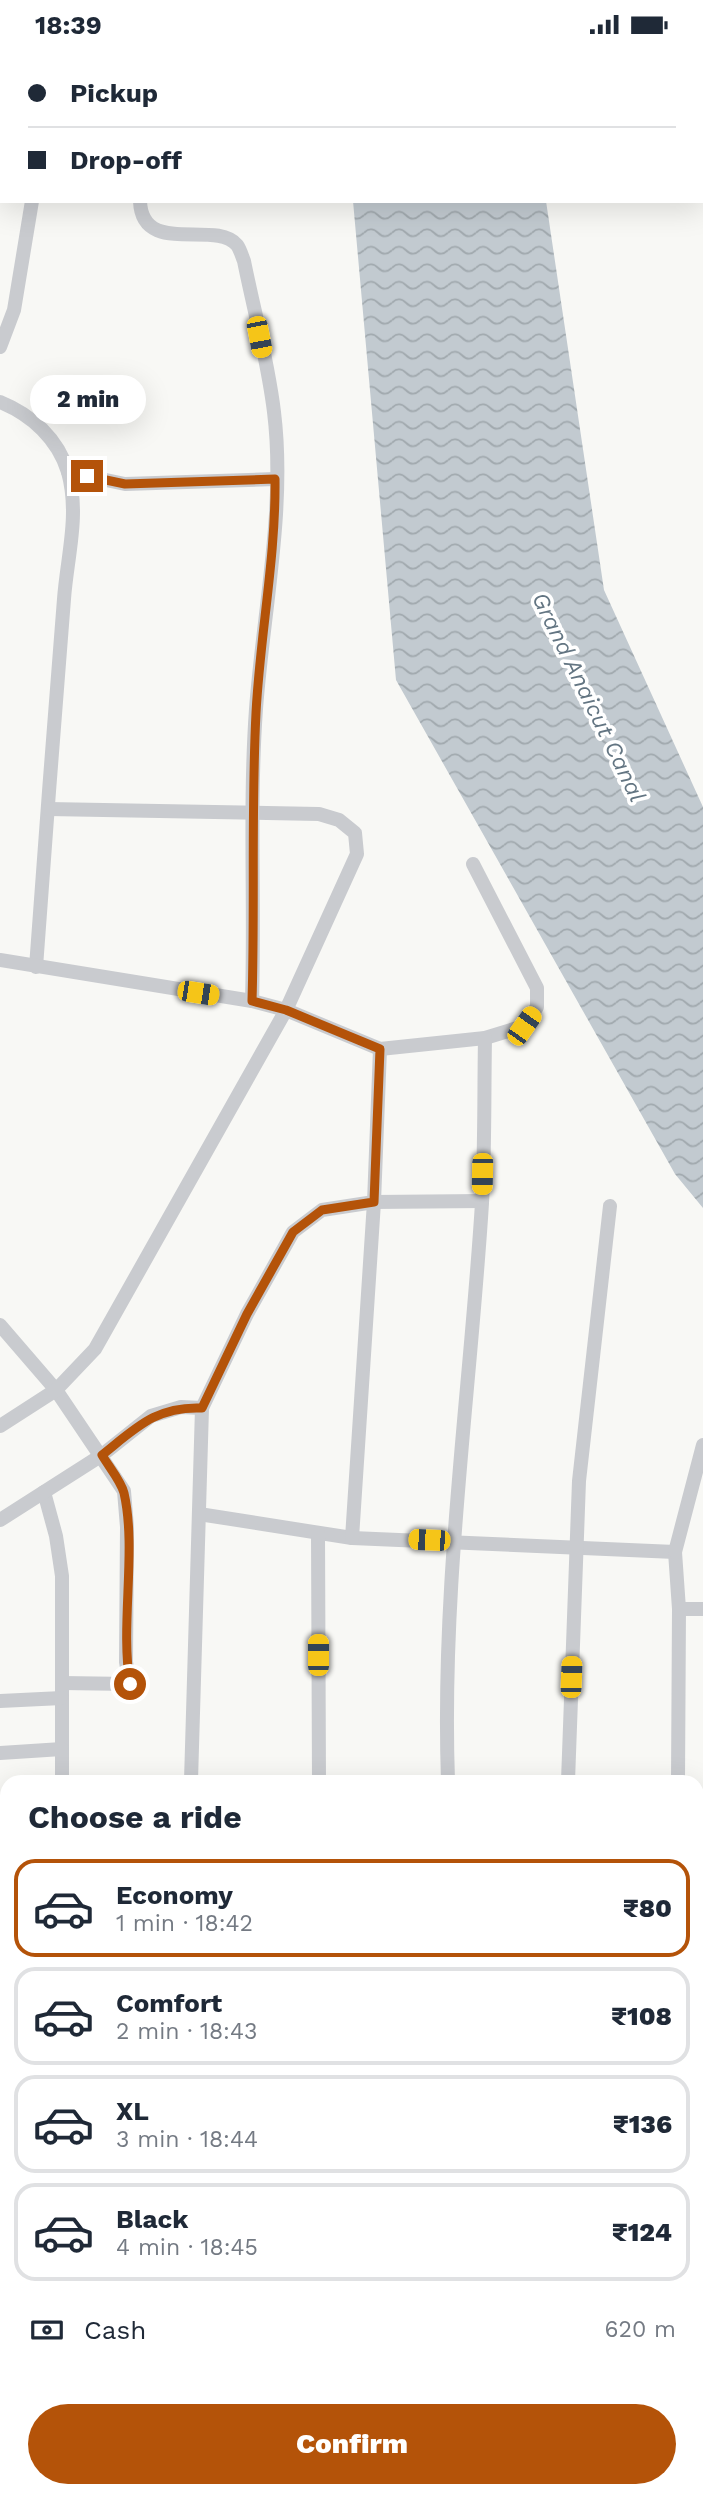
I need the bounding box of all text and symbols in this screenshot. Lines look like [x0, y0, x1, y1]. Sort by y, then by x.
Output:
text: 18:39 [35, 10, 102, 40]
text: Pickup [70, 78, 158, 108]
text: Drop-off [70, 145, 182, 175]
car [245, 314, 274, 360]
callout: 2 min [29, 375, 145, 423]
text: 2 min [57, 386, 119, 413]
route end [71, 460, 103, 492]
water label: Grand Anaicut Canal [526, 588, 651, 806]
car [176, 979, 221, 1007]
car [504, 1003, 545, 1049]
car [472, 1153, 493, 1195]
car [408, 1529, 451, 1551]
car [308, 1634, 329, 1676]
car [560, 1656, 583, 1698]
route start [114, 1668, 146, 1700]
text: Choose a ride [28, 1798, 242, 1836]
icon: car [32, 1877, 95, 1940]
text: Economy [116, 1880, 233, 1910]
text: ₹80 [623, 1893, 672, 1923]
text: 1 min · 18:42 [116, 1910, 253, 1937]
icon: car [32, 1985, 95, 2048]
text: Comfort [116, 1988, 222, 2018]
text: ₹108 [611, 2001, 672, 2031]
text: 2 min · 18:43 [116, 2018, 257, 2045]
icon: car [32, 2093, 95, 2156]
text: XL [116, 2096, 149, 2126]
text: ₹136 [613, 2109, 672, 2139]
text: 3 min · 18:44 [116, 2126, 258, 2153]
icon: car [32, 2201, 95, 2264]
text: Black [116, 2204, 188, 2234]
text: ₹124 [612, 2217, 672, 2247]
text: 4 min · 18:45 [116, 2234, 258, 2261]
icon: cash [28, 2311, 66, 2349]
text: Cash [84, 2315, 146, 2345]
text: 620 m [605, 2316, 676, 2343]
button: Confirm [28, 2404, 676, 2484]

